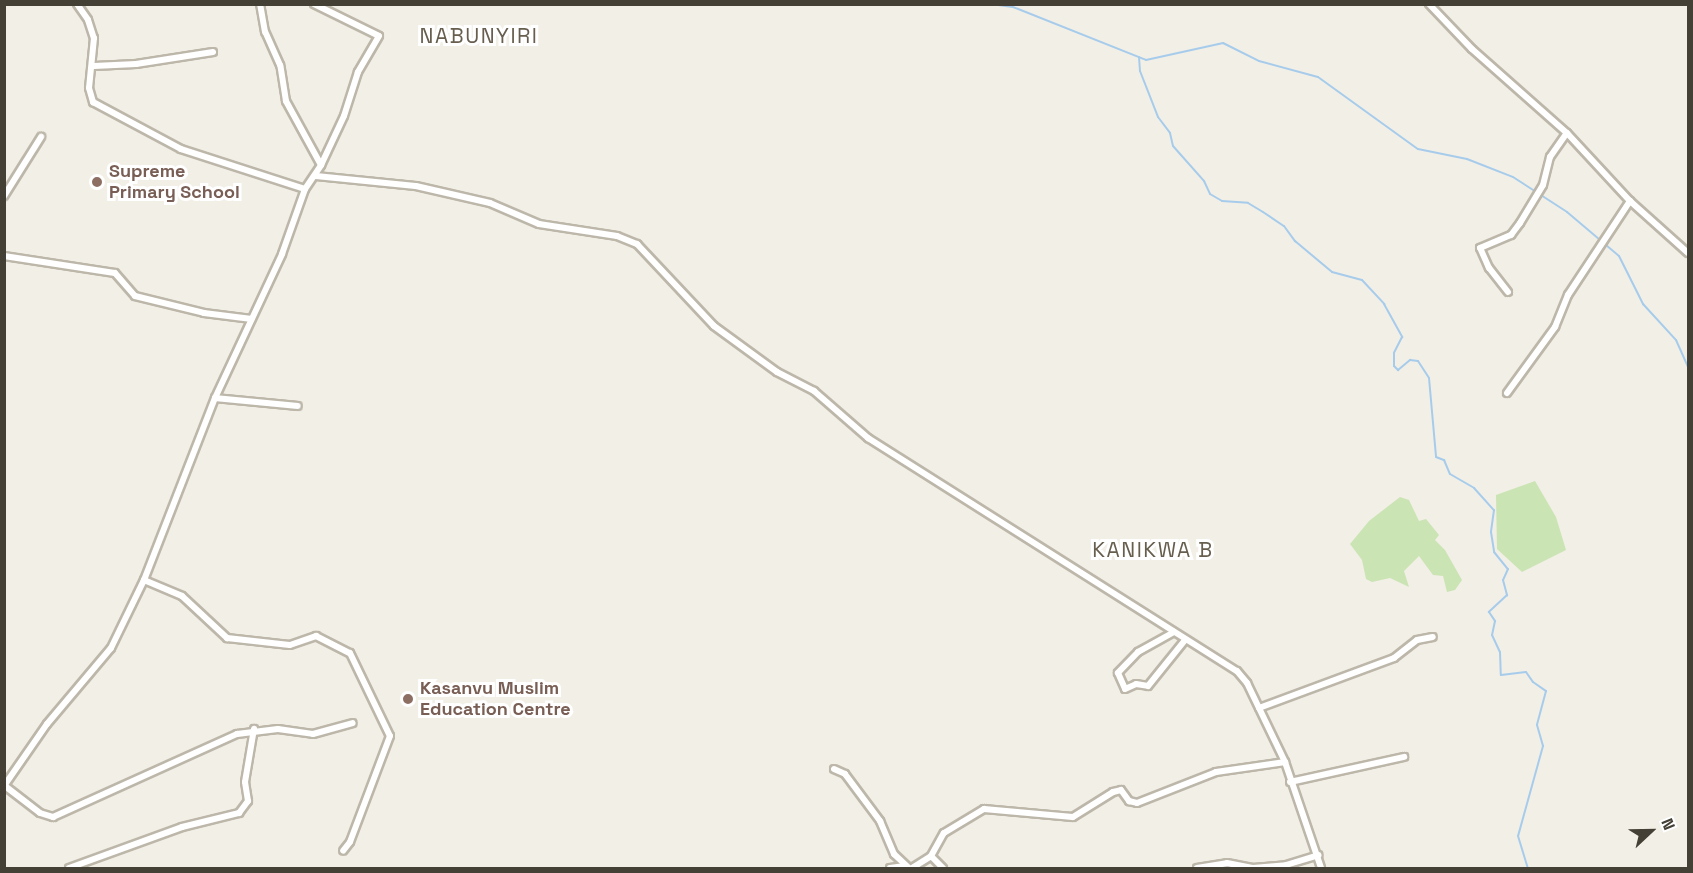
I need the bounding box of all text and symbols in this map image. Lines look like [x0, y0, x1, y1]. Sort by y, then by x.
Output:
district label: NABUNYIRI [420, 23, 538, 49]
place label: Supreme Primary School [109, 161, 240, 204]
marker: Supreme Primary School [90, 175, 104, 189]
district label: KANIKWA B [1092, 537, 1214, 563]
place label: Kasanvu Muslim Education Centre [420, 678, 571, 720]
marker: Kasanvu Muslim Education Centre [401, 692, 415, 706]
north arrow [1621, 801, 1681, 861]
text: N [1656, 815, 1680, 833]

